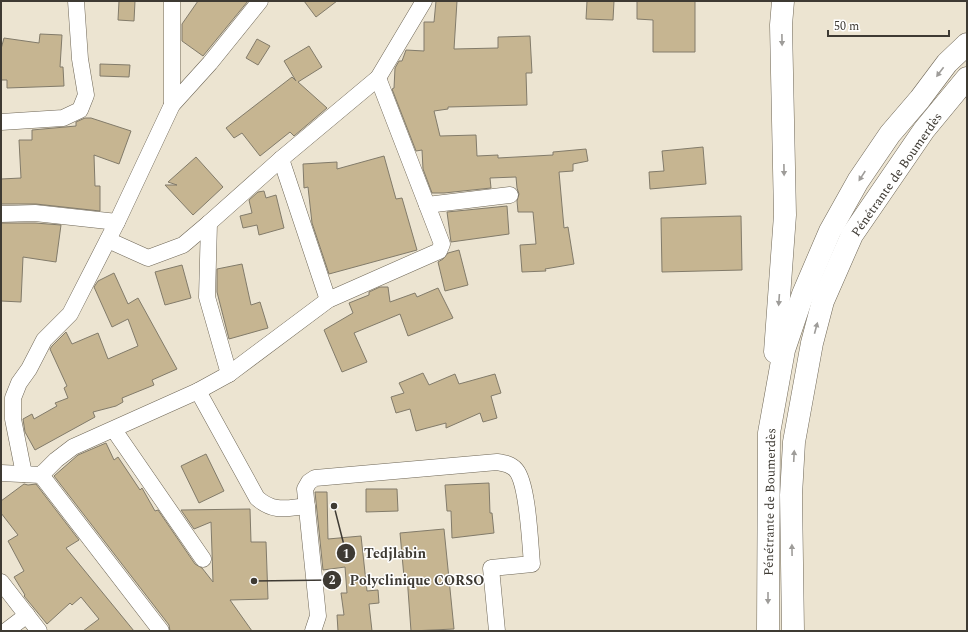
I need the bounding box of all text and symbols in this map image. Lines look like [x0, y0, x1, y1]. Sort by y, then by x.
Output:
scale bar [828, 12, 949, 38]
text: 50 m [834, 17, 859, 36]
one-way arrow [778, 34, 785, 46]
one-way arrow [936, 66, 944, 77]
street label: Pénétrante de Boumerdès [846, 108, 947, 241]
one-way arrow [781, 164, 787, 177]
one-way arrow [858, 170, 866, 181]
one-way arrow [775, 294, 782, 306]
one-way arrow [813, 322, 819, 334]
street label: Pénétrante de Boumerdès [759, 428, 781, 576]
one-way arrow [790, 450, 797, 462]
callout: Tedjlabin [336, 540, 434, 566]
text: Tedjlabin [364, 543, 426, 564]
one-way arrow [789, 543, 795, 556]
text: 1 [343, 545, 349, 564]
callout: Polyclinique CORSO [322, 567, 492, 593]
text: Polyclinique CORSO [350, 570, 484, 591]
text: 2 [329, 571, 336, 590]
one-way arrow [765, 592, 771, 605]

